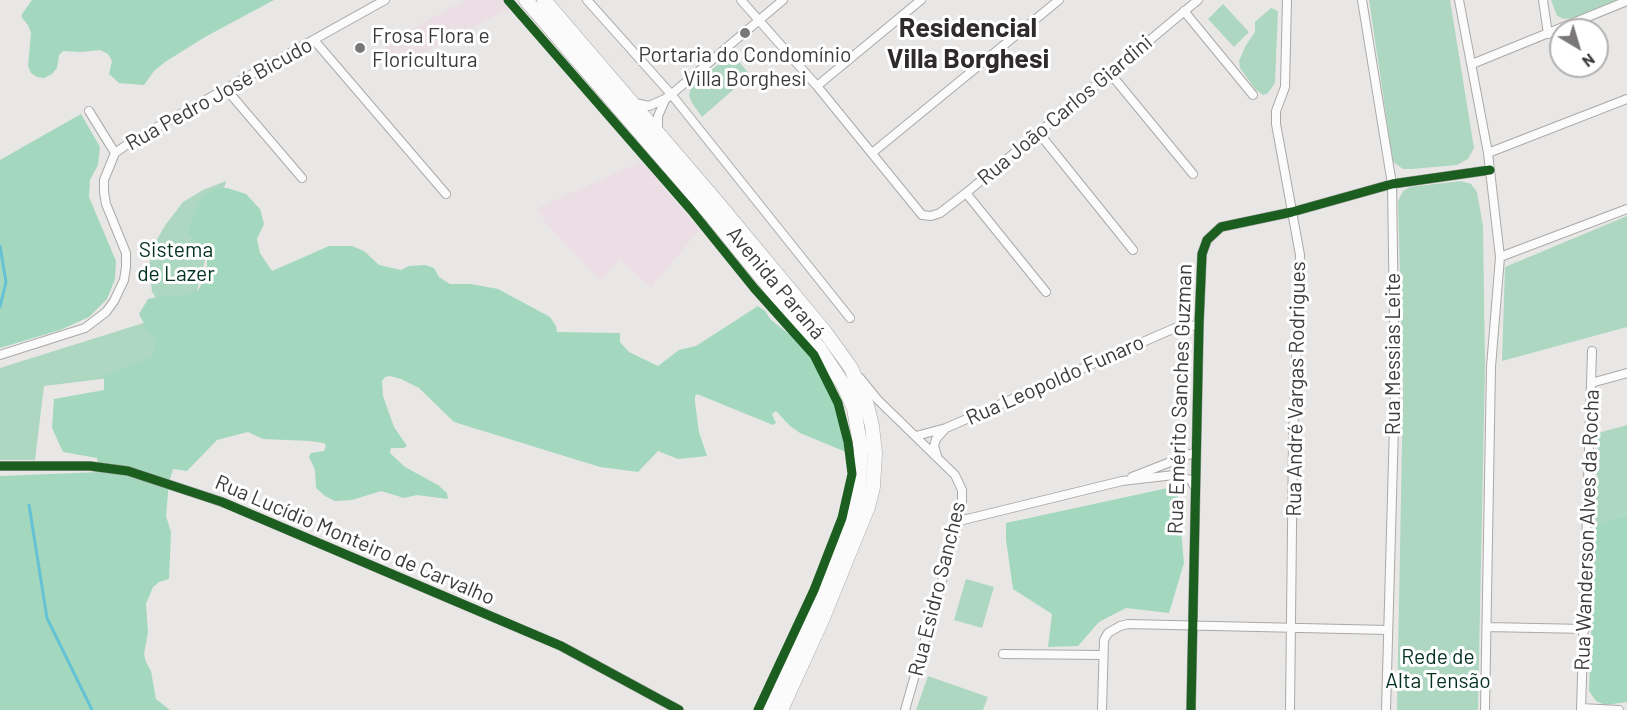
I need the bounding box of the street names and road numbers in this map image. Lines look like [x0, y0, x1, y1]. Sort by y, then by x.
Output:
street label: Rua João Carlos Giardini [973, 30, 1157, 190]
street label: Rua Pedro José Bicudo [121, 32, 317, 156]
street label: Avenida Paraná [722, 221, 830, 345]
street label: Rua André Vargas Rodrigues [1281, 261, 1311, 517]
street label: Rua Emérito Sanches Guzman [1163, 263, 1197, 535]
street label: Rua Messias Leite [1380, 273, 1406, 435]
street label: Rua Leopoldo Funaro [962, 329, 1148, 431]
street label: Rua Wanderson Alves da Rocha [1569, 389, 1605, 671]
street label: Rua Lucídio Monteiro de Carvalho [211, 470, 499, 610]
street label: Rua Esidro Sanches [903, 499, 971, 679]

